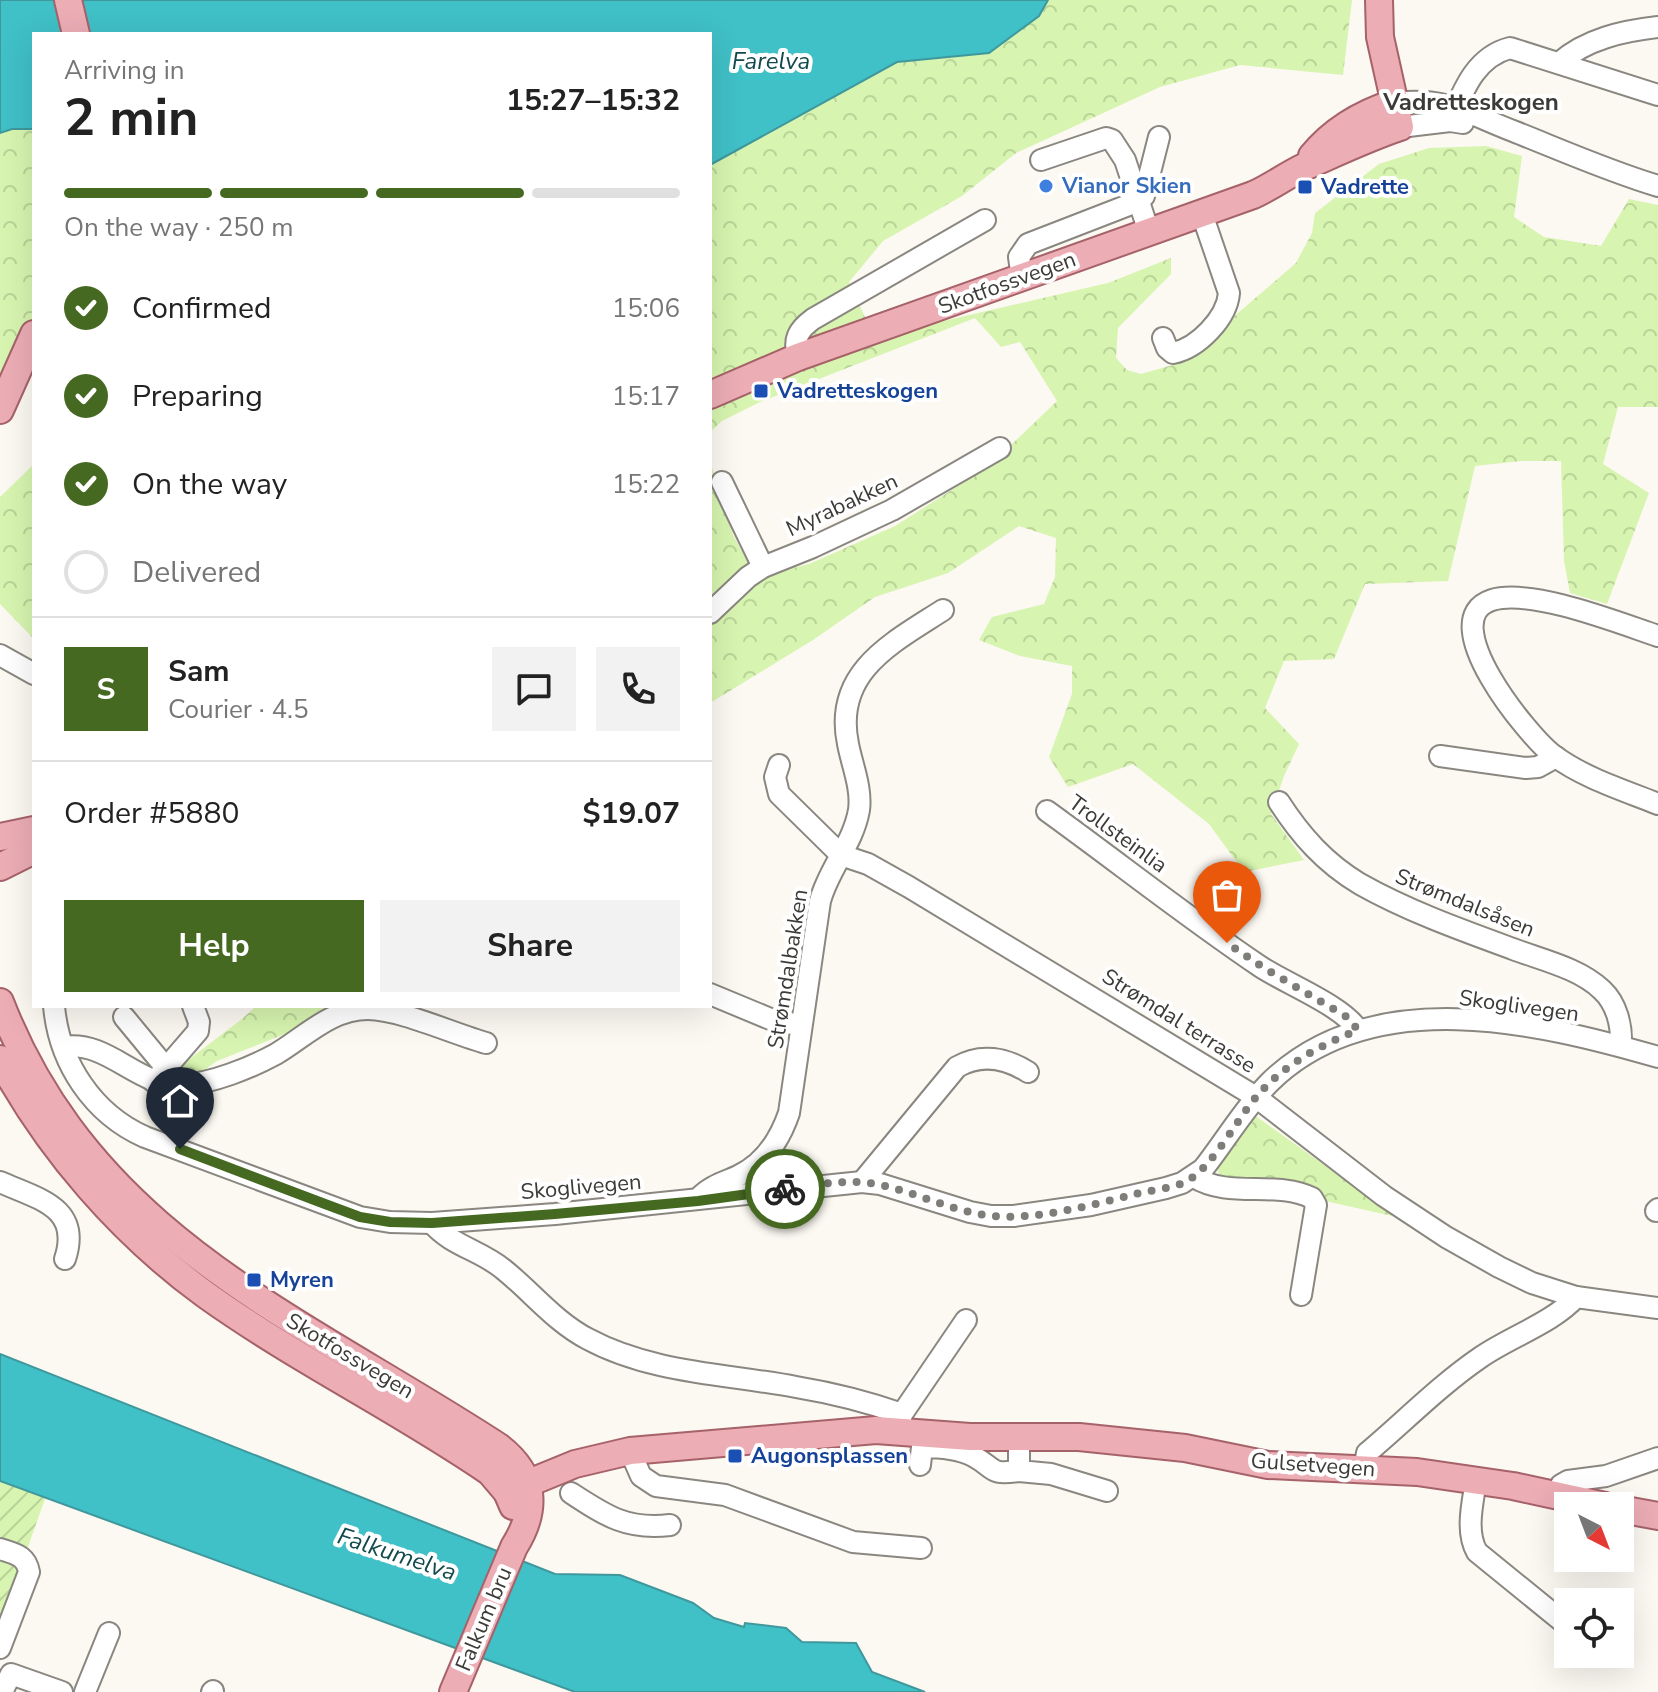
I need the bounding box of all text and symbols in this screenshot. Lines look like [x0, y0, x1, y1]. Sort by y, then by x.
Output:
water label: Farelva [732, 45, 810, 77]
text: Arriving in [64, 53, 185, 88]
text: 15:27–15:32 [506, 80, 680, 121]
text: 2 min [64, 82, 199, 153]
district label: Vadretteskogen [1382, 86, 1559, 118]
place label: Vianor Skien [1061, 171, 1192, 201]
place label: Vadrette [1320, 172, 1409, 202]
marker: Vianor Skien [1037, 177, 1055, 195]
marker: Vadrette [1296, 178, 1314, 196]
text: On the way · 250 m [64, 210, 293, 245]
street label: Skotfossvegen [934, 244, 1080, 322]
icon: check [64, 286, 108, 330]
text: Confirmed [132, 288, 272, 329]
text: 15:06 [612, 291, 680, 326]
icon: check [64, 374, 108, 418]
text: Preparing [132, 376, 263, 417]
place label: Vadretteskogen [776, 376, 938, 406]
text: 15:17 [612, 379, 680, 414]
marker: Vadretteskogen [752, 382, 770, 400]
icon: check [64, 462, 108, 506]
text: On the way [132, 464, 287, 505]
street label: Myrabakken [781, 466, 903, 544]
text: 15:22 [612, 467, 680, 502]
text: Delivered [132, 552, 261, 593]
button: chat [492, 647, 576, 731]
button: phone [596, 647, 680, 731]
text: Sam [168, 651, 230, 692]
text: S [97, 669, 115, 710]
text: Courier · 4.5 [168, 692, 309, 727]
street label: Trollsteinlia [1063, 788, 1173, 880]
text: Order #5880 [64, 793, 239, 834]
text: $19.07 [583, 793, 680, 834]
pin [1193, 861, 1261, 943]
street label: Strømdalsåsen [1391, 861, 1539, 945]
icon: bag [1205, 873, 1249, 917]
street label: Strømdalbakken [761, 887, 815, 1051]
button: Help [64, 900, 364, 992]
button: Share [380, 900, 680, 992]
street label: Strømdal terrasse [1096, 962, 1262, 1080]
street label: Skoglivegen [1457, 983, 1581, 1029]
pin [146, 1067, 214, 1149]
icon: home [158, 1079, 202, 1123]
courier [745, 1149, 825, 1229]
street label: Skoglivegen [519, 1167, 643, 1207]
icon: bike [763, 1167, 807, 1211]
place label: Myren [270, 1265, 334, 1295]
marker: Myren [245, 1271, 263, 1289]
street label: Skotfossvegen [280, 1306, 420, 1406]
place label: Augonsplassen [751, 1441, 908, 1471]
street label: Gulsetvegen [1250, 1446, 1376, 1484]
marker: Augonsplassen [726, 1447, 744, 1465]
north arrow [1554, 1492, 1634, 1572]
map controls [1554, 1492, 1634, 1668]
water label: Falkumelva [334, 1520, 460, 1588]
street label: Falkum bru [449, 1562, 519, 1676]
button: locate [1554, 1588, 1634, 1668]

